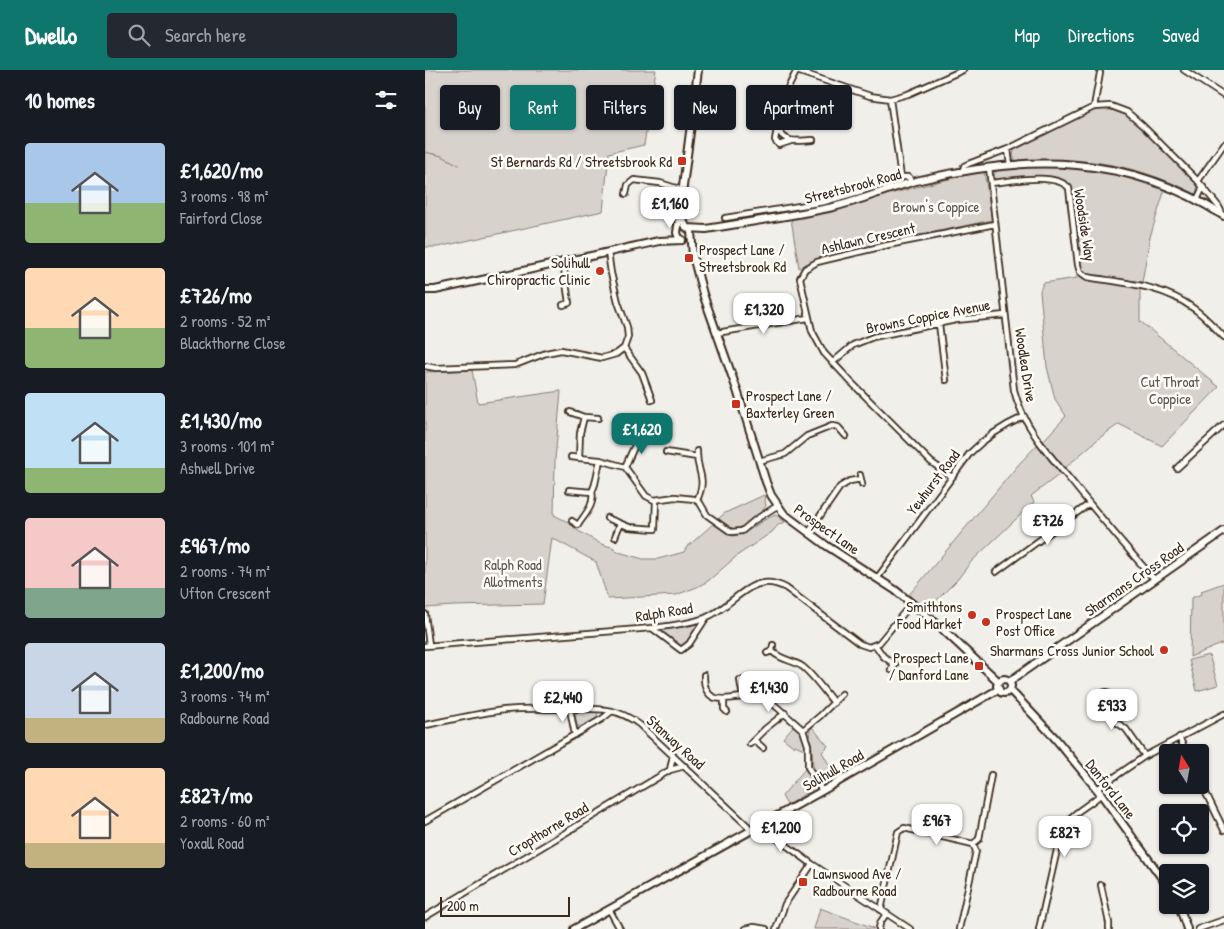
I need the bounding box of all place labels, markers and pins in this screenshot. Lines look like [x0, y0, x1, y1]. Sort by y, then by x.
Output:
place label: St Bernards Rd / Streetsbrook Rd [491, 151, 672, 172]
marker: St Bernards Rd / Streetsbrook Rd [676, 155, 688, 167]
pin: £1,160 [629, 186, 711, 229]
place label: Prospect Lane / Streetsbrook Rd [699, 239, 786, 277]
place label: Solihull Chiropractic Clinic [487, 252, 591, 290]
marker: Prospect Lane / Streetsbrook Rd [683, 252, 695, 264]
marker: Solihull Chiropractic Clinic [594, 265, 606, 277]
pin: £1,320 [723, 292, 805, 335]
place label: Prospect Lane / Baxterley Green [746, 385, 835, 423]
marker: Prospect Lane / Baxterley Green [730, 398, 742, 410]
pin: £1,620 [601, 412, 683, 455]
pin: £726 [1018, 504, 1078, 546]
place label: Smithtons Food Market [896, 596, 963, 634]
place label: Prospect Lane Post Office [996, 603, 1072, 641]
marker: Smithtons Food Market [966, 609, 978, 621]
marker: Prospect Lane Post Office [980, 616, 992, 628]
place label: Sharmans Cross Junior School [990, 640, 1154, 661]
marker: Sharmans Cross Junior School [1158, 644, 1170, 656]
place label: Prospect Lane / Danford Lane [889, 647, 969, 685]
marker: Prospect Lane / Danford Lane [973, 660, 985, 672]
pin: £1,430 [728, 670, 810, 713]
pin: £2,440 [522, 680, 604, 723]
pin: £933 [1082, 688, 1142, 731]
pin: £967 [907, 804, 967, 846]
pin: £1,200 [740, 810, 822, 853]
pin: £827 [1035, 816, 1095, 858]
place label: Lawnswood Ave / Radbourne Road [813, 863, 901, 901]
marker: Lawnswood Ave / Radbourne Road [797, 876, 809, 888]

